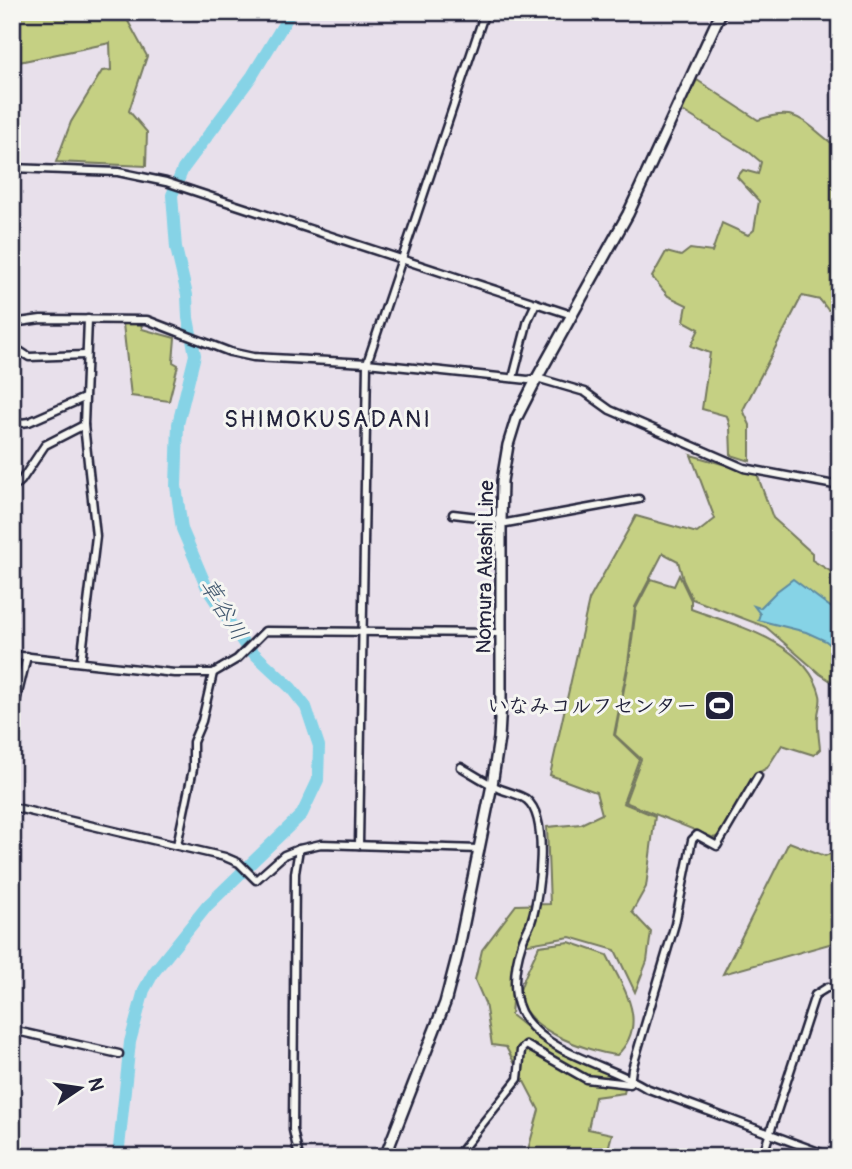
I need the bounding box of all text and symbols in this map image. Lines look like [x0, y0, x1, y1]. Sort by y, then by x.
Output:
district label: SHIMOKUSADANI [224, 405, 432, 434]
street label: Nomura Akashi Line [470, 479, 501, 654]
water label: 草谷川 [193, 572, 254, 646]
sports icon: いなみコルフセンター [703, 689, 737, 723]
place label: いなみコルフセンター [487, 693, 697, 720]
north arrow [46, 1054, 116, 1124]
text: N [82, 1075, 109, 1094]

